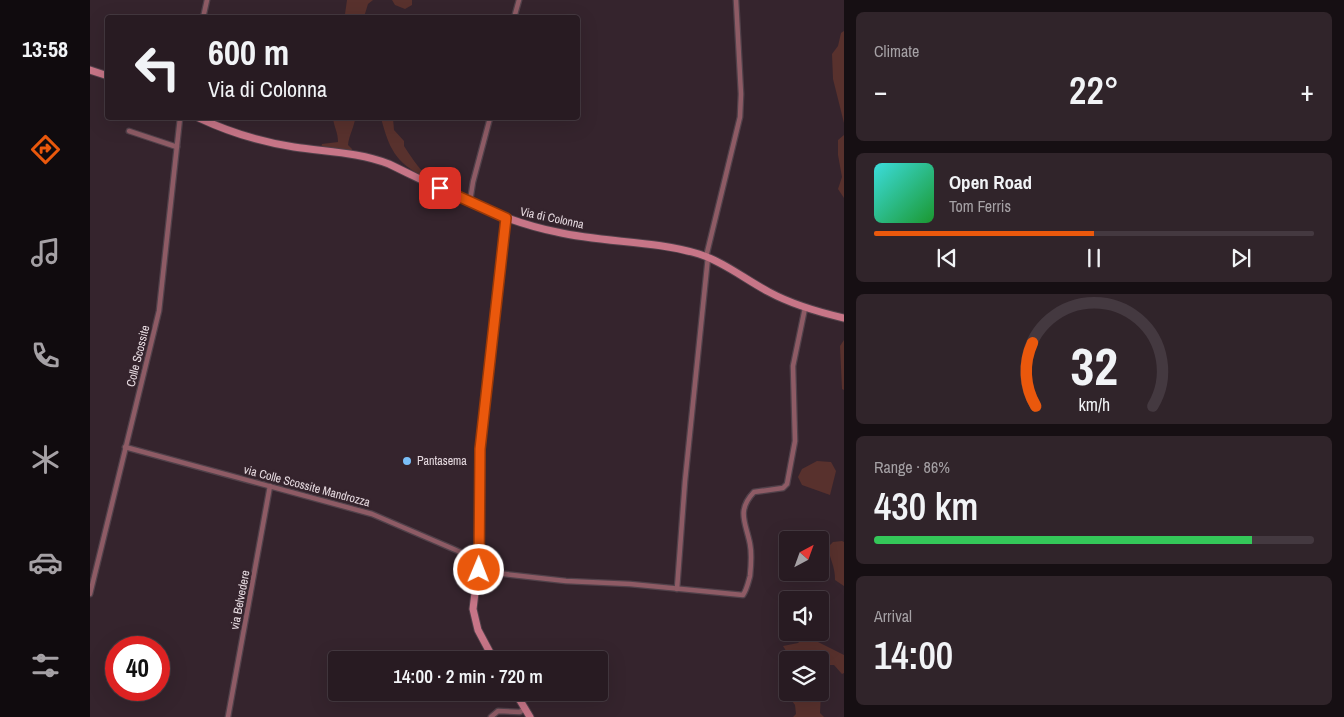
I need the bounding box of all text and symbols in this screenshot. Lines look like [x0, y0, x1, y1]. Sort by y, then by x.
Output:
text: 600 m [208, 29, 289, 76]
text: 13:58 [22, 34, 68, 64]
icon: left [125, 35, 190, 100]
text: Climate [874, 40, 919, 62]
text: 22° [1069, 65, 1119, 116]
text: − [874, 72, 887, 110]
text: + [1301, 72, 1314, 110]
text: Via di Colonna [208, 74, 327, 104]
icon: directions [28, 132, 63, 167]
pin [419, 167, 461, 209]
text: Open Road [949, 169, 1032, 195]
icon: arrive [426, 174, 454, 202]
text: Tom Ferris [949, 195, 1011, 217]
street label: Via di Colonna [519, 203, 586, 233]
icon: music [28, 235, 63, 270]
icon: previous [933, 244, 961, 272]
icon: pause [1080, 244, 1108, 272]
icon: next [1227, 244, 1255, 272]
street label: Colle Scossite [123, 324, 153, 388]
text: 32 [1070, 331, 1118, 401]
icon: phone [28, 338, 63, 373]
text: km/h [1078, 393, 1110, 417]
icon: climate [28, 442, 63, 477]
place label: Pantasema [417, 453, 467, 469]
marker: Pantasema [401, 455, 413, 467]
text: Range · 86% [874, 456, 950, 478]
street label: via Colle Scossite Mandrozza [242, 461, 372, 511]
text: 430 km [874, 481, 978, 532]
north arrow [779, 531, 829, 581]
map controls [779, 531, 829, 701]
position arrow [452, 543, 504, 595]
icon: car [28, 545, 63, 580]
street label: via Belvedere [226, 569, 254, 631]
button: sound [779, 591, 829, 641]
text: Arrival [874, 605, 912, 627]
text: 14:00 [874, 630, 953, 681]
speed limit sign: 40 [105, 636, 170, 701]
icon: filters [28, 648, 63, 683]
button: layers [779, 651, 829, 701]
text: 14:00 · 2 min · 720 m [393, 663, 543, 689]

